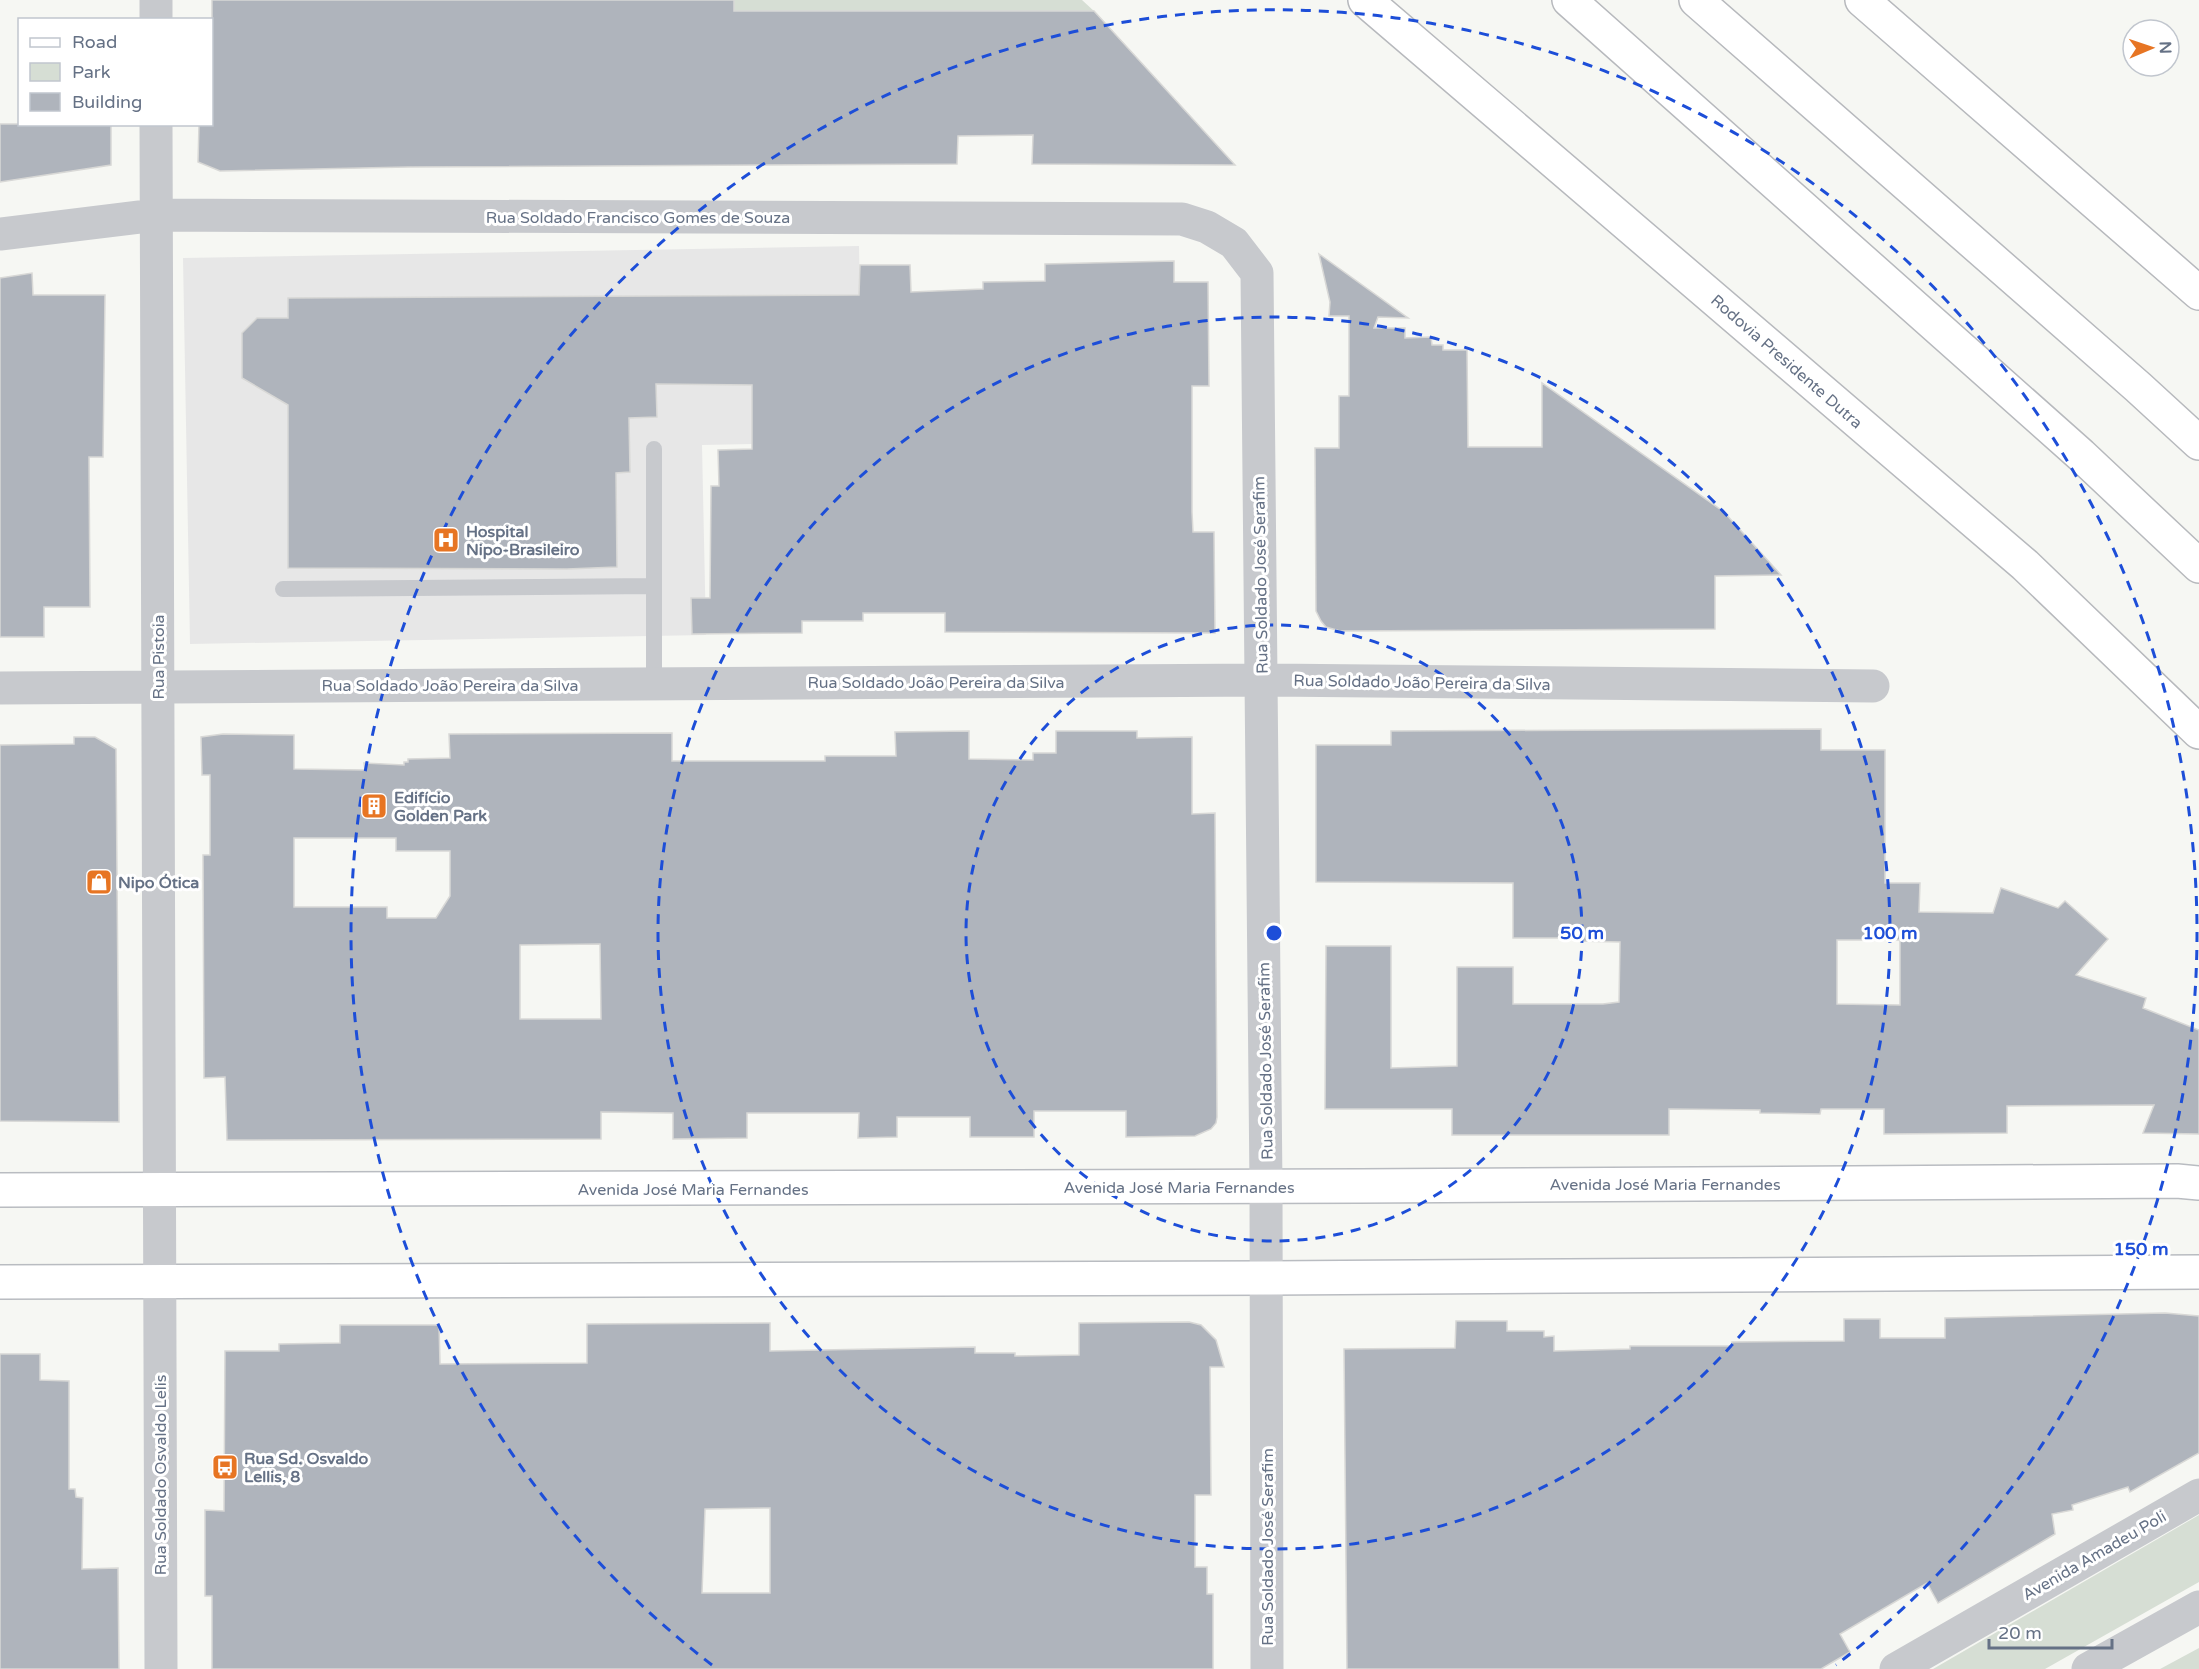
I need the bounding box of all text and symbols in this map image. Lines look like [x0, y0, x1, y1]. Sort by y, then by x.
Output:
legend [18, 18, 213, 126]
north arrow [2121, 18, 2181, 78]
text: Road [72, 31, 117, 53]
text: N [2155, 41, 2175, 54]
text: Park [72, 61, 111, 83]
text: Building [72, 91, 142, 113]
street label: Rua Soldado Francisco Gomes de Souza [486, 208, 790, 228]
street label: Rodovia Presidente Dutra [1706, 290, 1866, 433]
street label: Rua Soldado José Serafim [1249, 476, 1273, 674]
place label: Hospital Nipo-Brasileiro [466, 522, 580, 560]
hospital icon: Hospital Nipo-Brasileiro [431, 525, 461, 555]
street label: Rua Pistoia [149, 614, 169, 700]
street label: Rua Soldado João Pereira da Silva [1293, 671, 1551, 695]
street label: Rua Soldado João Pereira da Silva [807, 673, 1065, 693]
street label: Rua Soldado João Pereira da Silva [321, 676, 579, 696]
place label: Edifício Golden Park [394, 788, 487, 826]
building icon: Edifício Golden Park [359, 791, 389, 821]
shop icon: Nipo Ótica [84, 867, 114, 897]
place label: Nipo Ótica [118, 873, 199, 893]
text: 50 m [1560, 922, 1604, 944]
text: 100 m [1862, 922, 1918, 944]
centre of rings [1264, 923, 1284, 943]
street label: Rua Soldado José Serafim [1254, 962, 1278, 1160]
street label: Avenida José Maria Fernandes [1549, 1175, 1781, 1195]
street label: Avenida José Maria Fernandes [1063, 1178, 1295, 1198]
street label: Avenida José Maria Fernandes [577, 1180, 809, 1200]
text: 150 m [2113, 1238, 2169, 1260]
street label: Rua Soldado Osvaldo Lelis [151, 1375, 171, 1575]
street label: Rua Soldado José Serafim [1258, 1448, 1278, 1646]
place label: Rua Sd. Osvaldo Lellis, 8 [244, 1449, 369, 1487]
bus stop icon: Rua Sd. Osvaldo Lellis, 8 [210, 1452, 240, 1482]
street label: Avenida Amadeu Poli [2019, 1507, 2170, 1605]
scale bar [1989, 1612, 2112, 1650]
text: 20 m [1998, 1622, 2042, 1644]

